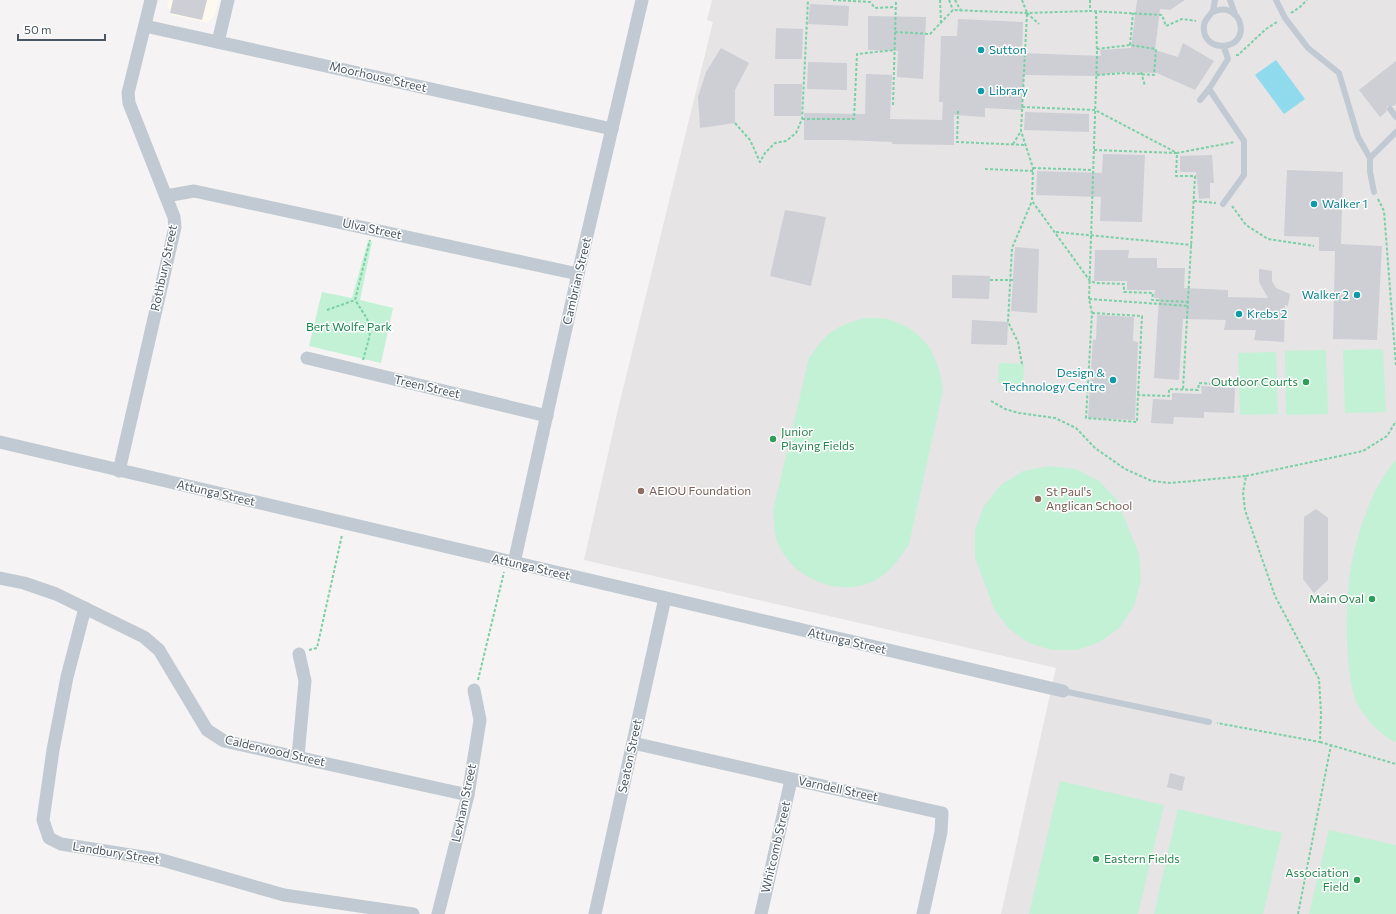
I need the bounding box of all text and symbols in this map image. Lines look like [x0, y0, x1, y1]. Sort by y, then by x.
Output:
scale bar [18, 16, 105, 42]
text: 50 m [24, 22, 52, 36]
place label: Sutton [989, 42, 1027, 56]
marker: Sutton [976, 45, 986, 55]
street label: Moorhouse Street [328, 58, 428, 94]
place label: Library [989, 83, 1028, 97]
marker: Library [976, 86, 986, 96]
place label: Walker 1 [1322, 196, 1368, 210]
marker: Walker 1 [1309, 199, 1319, 209]
street label: Ulva Street [341, 215, 403, 241]
street label: Rothbury Street [147, 223, 179, 312]
street label: Cambrian Street [559, 236, 593, 326]
place label: Walker 2 [1302, 287, 1349, 301]
marker: Walker 2 [1352, 290, 1362, 300]
place label: Krebs 2 [1247, 306, 1288, 320]
marker: Krebs 2 [1234, 309, 1244, 319]
park label: Bert Wolfe Park [306, 319, 392, 333]
place label: Design & Technology Centre [1003, 365, 1105, 393]
street label: Treen Street [393, 372, 462, 400]
place label: Outdoor Courts [1211, 374, 1298, 388]
marker: Design & Technology Centre [1108, 375, 1118, 385]
marker: Outdoor Courts [1301, 377, 1311, 387]
place label: Junior Playing Fields [781, 424, 854, 452]
marker: Junior Playing Fields [768, 434, 778, 444]
street label: Attunga Street [176, 476, 257, 508]
place label: AEIOU Foundation [649, 483, 751, 497]
place label: St Paul's Anglican School [1046, 484, 1132, 512]
marker: AEIOU Foundation [636, 486, 646, 496]
marker: St Paul's Anglican School [1033, 494, 1043, 504]
street label: Attunga Street [491, 550, 572, 582]
place label: Main Oval [1309, 591, 1364, 605]
marker: Main Oval [1367, 594, 1377, 604]
street label: Attunga Street [807, 624, 888, 656]
street label: Seaton Street [614, 718, 644, 794]
street label: Calderwood Street [224, 732, 327, 768]
street label: Lexham Street [448, 762, 478, 843]
street label: Varndell Street [797, 773, 879, 803]
street label: Whitcomb Street [758, 799, 792, 894]
street label: Landbury Street [72, 838, 161, 866]
place label: Eastern Fields [1104, 851, 1180, 865]
marker: Eastern Fields [1091, 854, 1101, 864]
place label: Association Field [1285, 865, 1349, 893]
marker: Association Field [1352, 875, 1362, 885]

